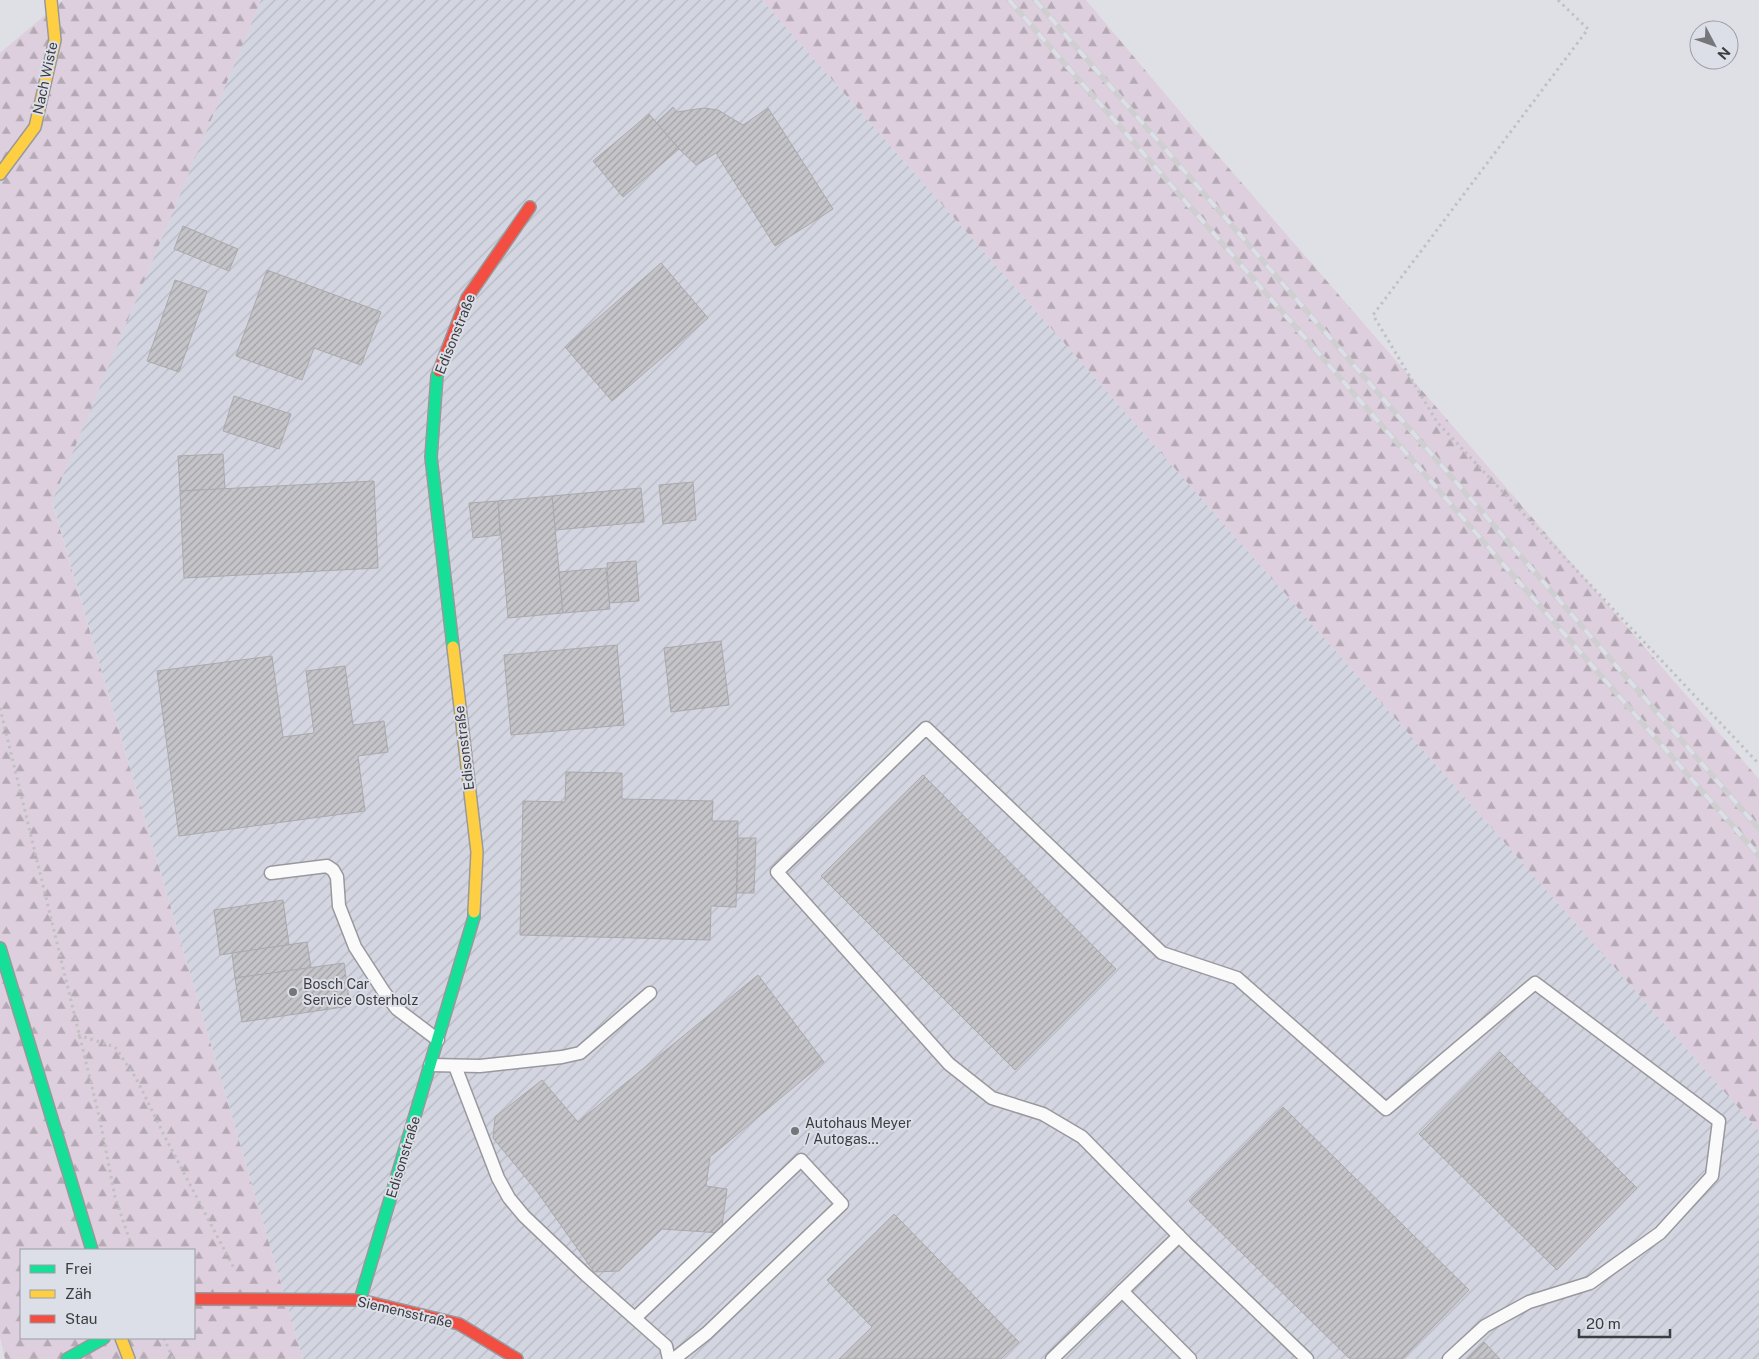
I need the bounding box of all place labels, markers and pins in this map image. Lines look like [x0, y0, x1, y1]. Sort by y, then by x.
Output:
place label: Bosch Car Service Osterholz [303, 976, 418, 1008]
marker: Bosch Car Service Osterholz [287, 986, 299, 998]
place label: Autohaus Meyer / Autogas... [805, 1115, 911, 1147]
marker: Autohaus Meyer / Autogas... [789, 1125, 801, 1137]

